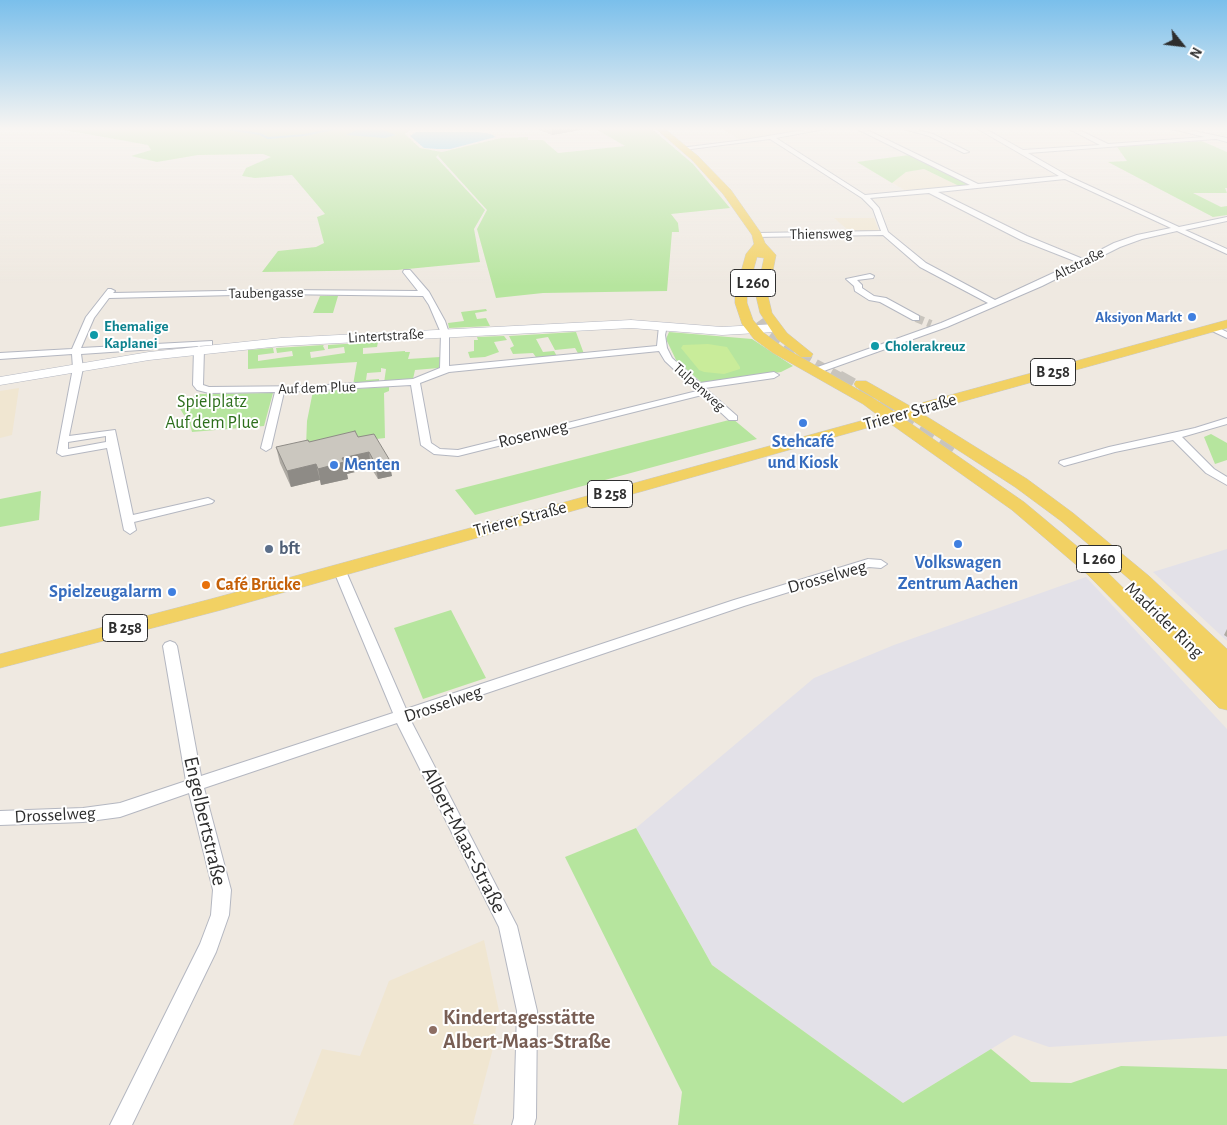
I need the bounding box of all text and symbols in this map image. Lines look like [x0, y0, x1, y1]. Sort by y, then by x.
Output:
north arrow [1157, 20, 1207, 70]
text: N [1187, 45, 1204, 60]
street label: Thiensweg [789, 224, 853, 244]
street label: Altstraße [1051, 244, 1107, 284]
road number: L 260 [730, 270, 776, 296]
street label: Taubengasse [228, 283, 304, 303]
place label: Aksiyon Markt [1095, 308, 1182, 326]
marker: Aksiyon Markt [1186, 311, 1198, 323]
place label: Ehemalige Kaplanei [104, 317, 169, 352]
street label: Lintertstraße [348, 325, 424, 347]
marker: Ehemalige Kaplanei [88, 329, 100, 341]
place label: Cholerakreuz [885, 337, 965, 355]
marker: Cholerakreuz [869, 340, 881, 352]
road number: B 258 [1030, 358, 1076, 386]
street label: Tulpenweg [669, 359, 729, 415]
street label: Auf dem Plue [278, 378, 356, 398]
street label: Trierer Straße [861, 388, 959, 436]
park label: Spielplatz Auf dem Plue [165, 391, 259, 434]
street label: Rosenweg [496, 415, 570, 453]
marker: Stehcafé und Kiosk [797, 417, 809, 429]
place label: Stehcafé und Kiosk [768, 431, 838, 474]
place label: Menten [344, 454, 400, 476]
marker: Menten [328, 459, 340, 471]
road number: B 258 [588, 480, 632, 508]
street label: Trierer Straße [471, 496, 569, 542]
place label: bft [279, 538, 300, 560]
marker: Volkswagen Zentrum Aachen [952, 538, 964, 550]
marker: bft [263, 543, 275, 555]
road number: L 260 [1076, 546, 1122, 572]
place label: Volkswagen Zentrum Aachen [898, 552, 1018, 594]
street label: Drosselweg [785, 555, 869, 599]
place label: Café Brücke [216, 574, 301, 596]
street label: Madrider Ring [1120, 577, 1208, 663]
marker: Café Brücke [200, 579, 212, 591]
place label: Spielzeugalarm [49, 581, 162, 603]
marker: Spielzeugalarm [166, 586, 178, 598]
road number: B 258 [102, 614, 148, 641]
street label: Drosselweg [401, 681, 485, 727]
street label: Engelbertstraße [178, 754, 232, 888]
street label: Albert-Maas-Straße [416, 763, 512, 917]
street label: Drosselweg [14, 802, 96, 828]
place label: Kindertagesstätte Albert-Maas-Straße [443, 1005, 611, 1055]
marker: Kindertagesstätte Albert-Maas-Straße [427, 1024, 439, 1036]

